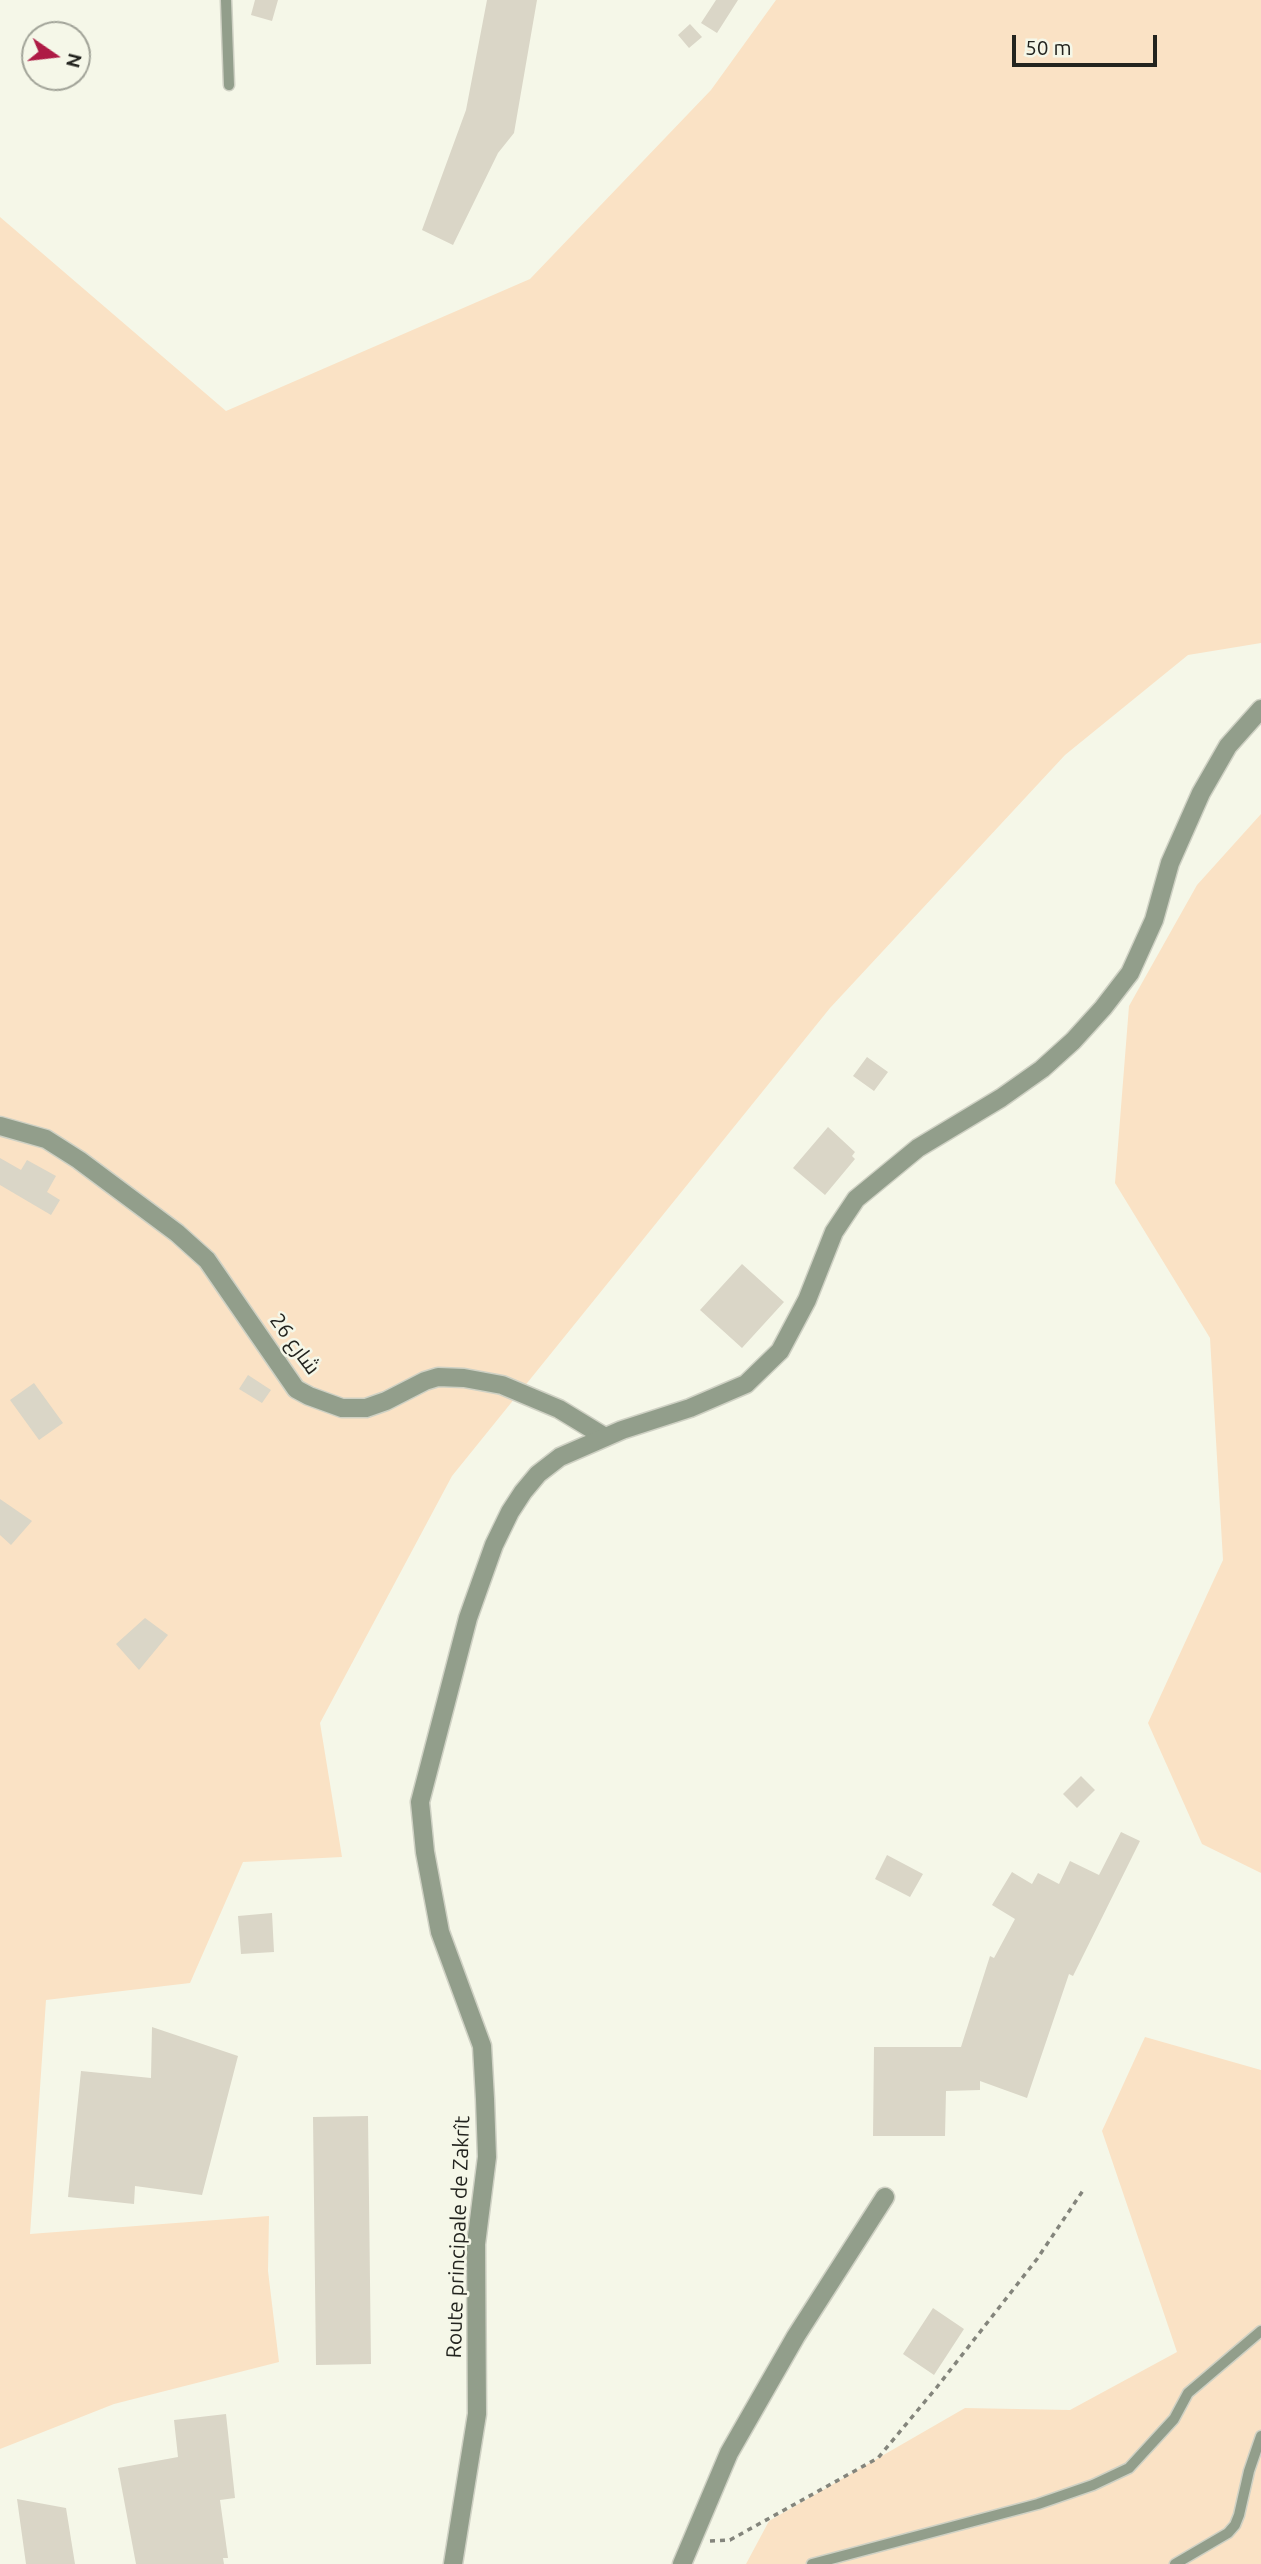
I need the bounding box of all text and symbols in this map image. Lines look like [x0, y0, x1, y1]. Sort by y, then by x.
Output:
north arrow [21, 21, 91, 91]
scale bar [1016, 21, 1161, 65]
text: 50 m [1025, 35, 1072, 59]
text: N [62, 51, 87, 70]
street label: شارع 26 [264, 1309, 326, 1379]
street label: Route principale de Zakrît [441, 2115, 475, 2359]

